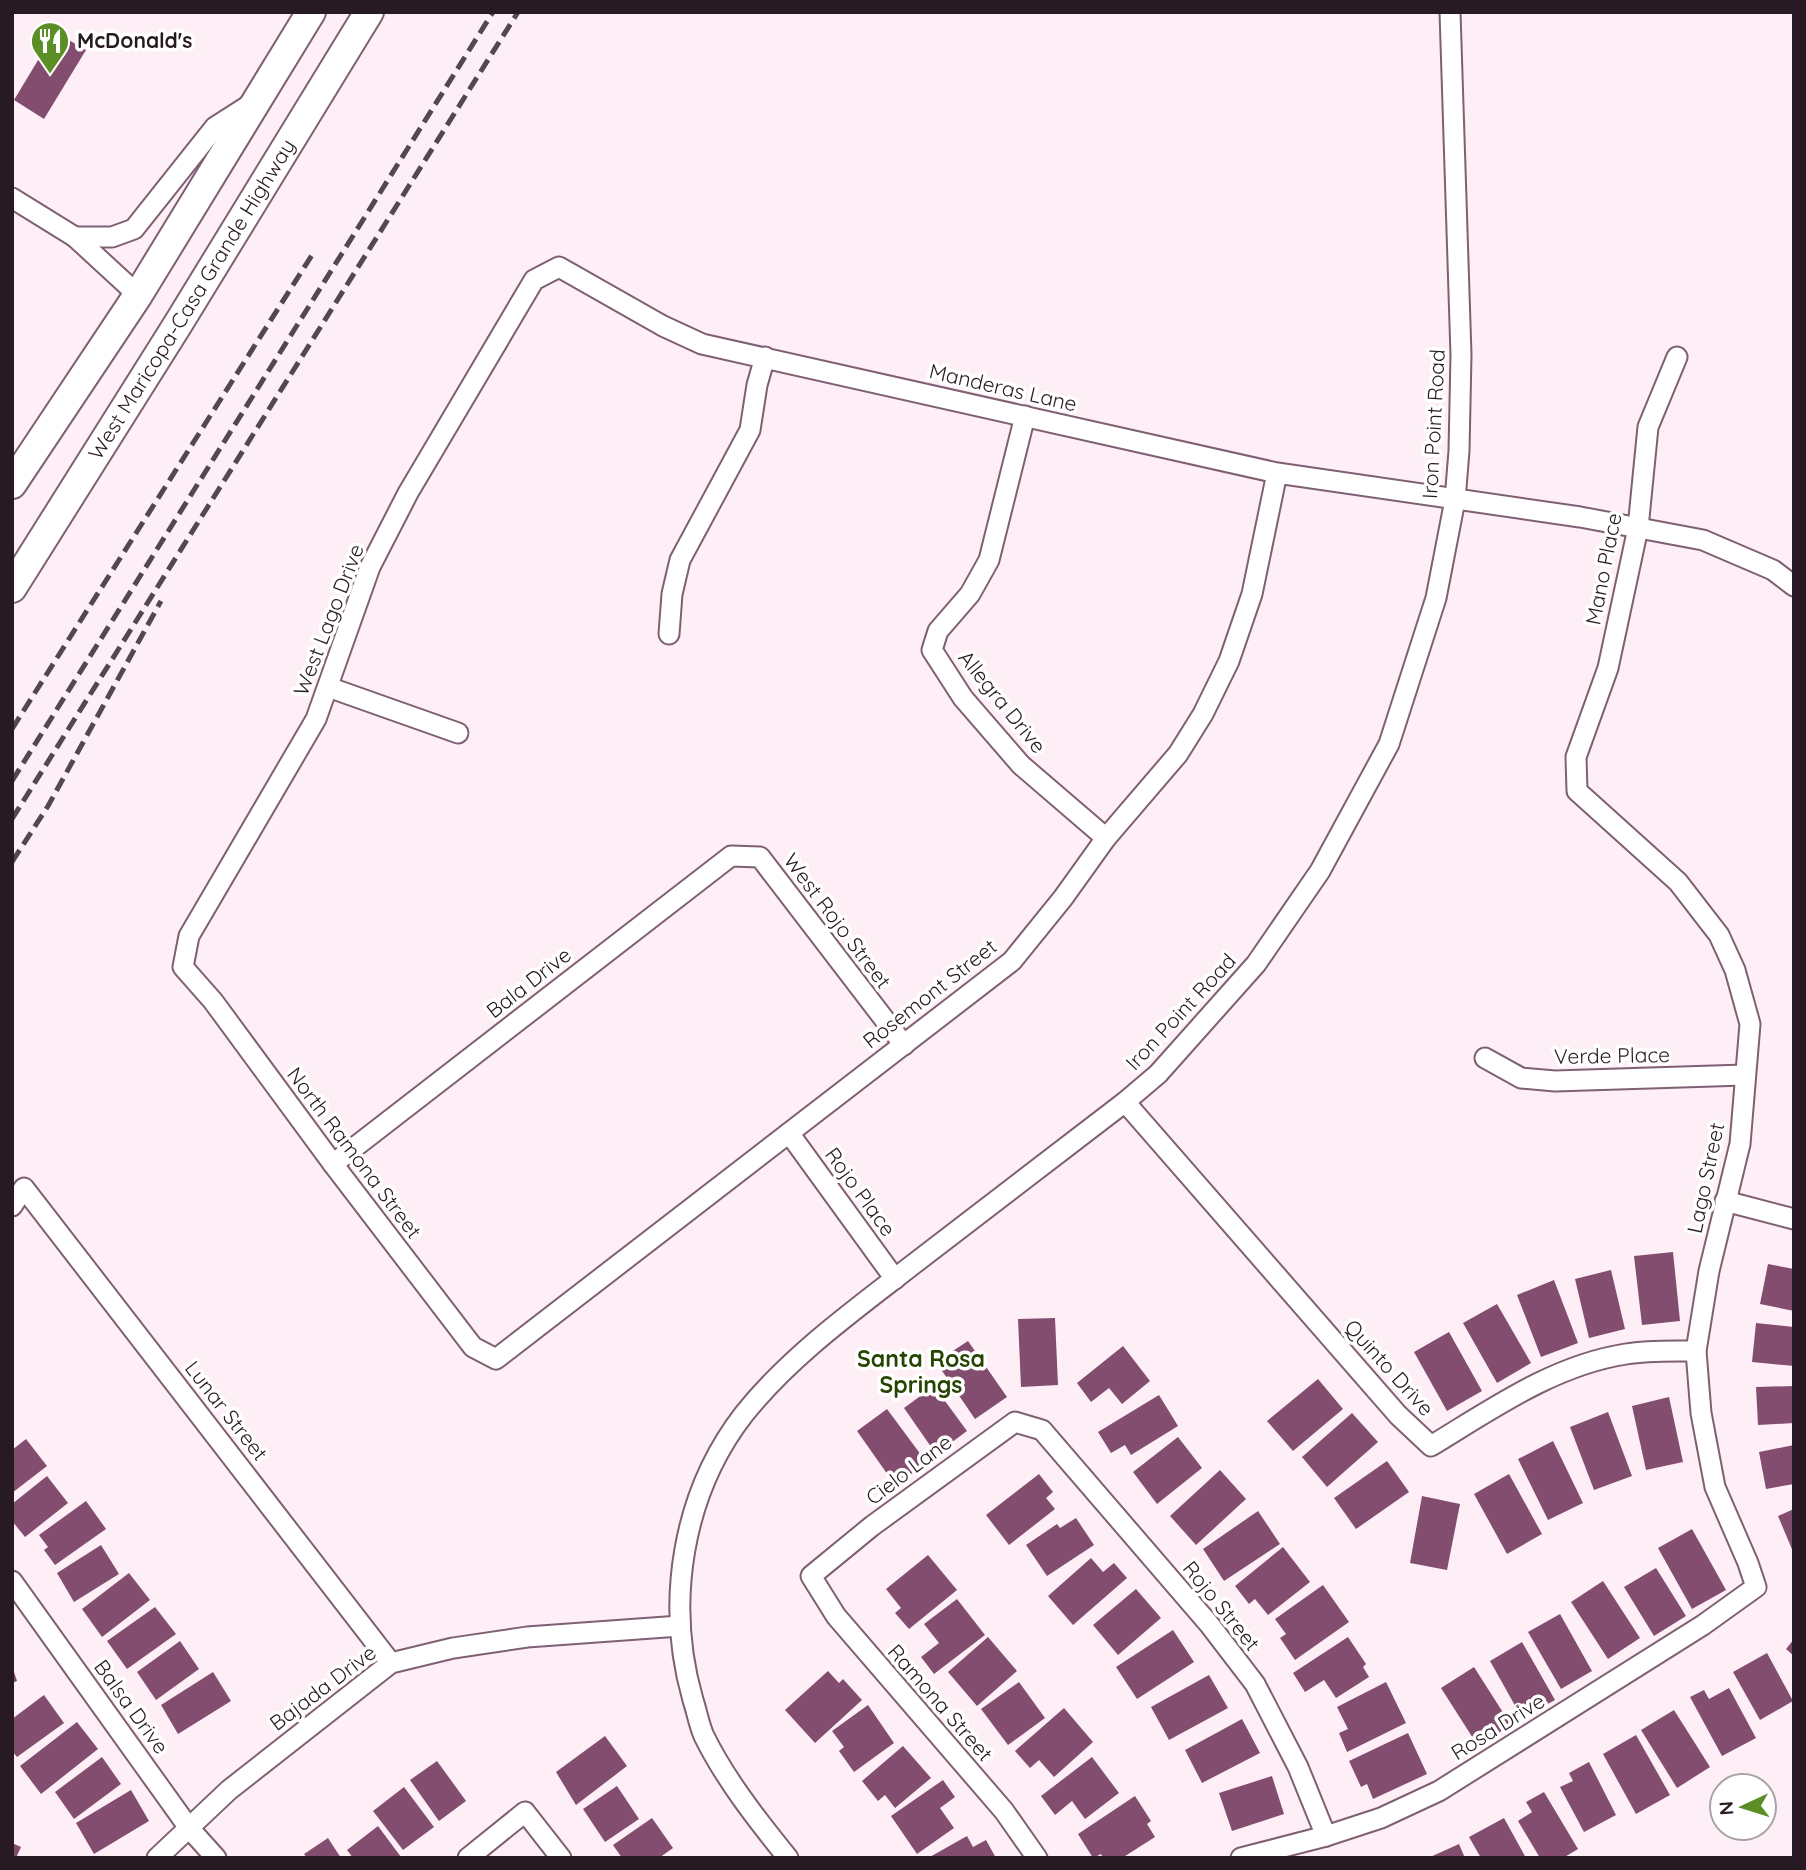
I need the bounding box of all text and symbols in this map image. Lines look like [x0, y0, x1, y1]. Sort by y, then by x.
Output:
restaurant icon: McDonald's [29, 20, 71, 75]
place label: McDonald's [77, 27, 192, 53]
street label: West Maricopa-Casa Grande Highway [82, 134, 300, 464]
street label: Iron Point Road [1416, 348, 1450, 500]
street label: Manderas Lane [927, 357, 1080, 417]
street label: Mano Place [1579, 511, 1627, 627]
street label: West Lago Drive [287, 540, 369, 699]
street label: Allegra Drive [953, 645, 1052, 758]
street label: West Rojo Street [778, 848, 897, 993]
street label: Rosemont Street [857, 933, 1001, 1054]
street label: Bala Drive [481, 941, 576, 1023]
street label: Iron Point Road [1120, 948, 1241, 1075]
street label: Verde Place [1554, 1041, 1670, 1069]
street label: North Ramona Street [282, 1062, 428, 1243]
street label: Lago Street [1681, 1120, 1729, 1235]
street label: Rojo Place [820, 1142, 902, 1241]
street label: Quinto Drive [1340, 1314, 1440, 1421]
district label: Santa Rosa Springs [857, 1344, 985, 1399]
street label: Lunar Street [180, 1355, 274, 1465]
street label: Cielo Lane [860, 1428, 957, 1510]
street label: Rojo Street [1178, 1555, 1266, 1656]
street label: Ramona Street [883, 1638, 999, 1766]
street label: Bajada Drive [264, 1639, 381, 1736]
street label: Balsa Drive [89, 1654, 175, 1759]
street label: Rosa Drive [1446, 1687, 1549, 1765]
north arrow [1708, 1772, 1778, 1842]
text: N [1714, 1800, 1738, 1816]

